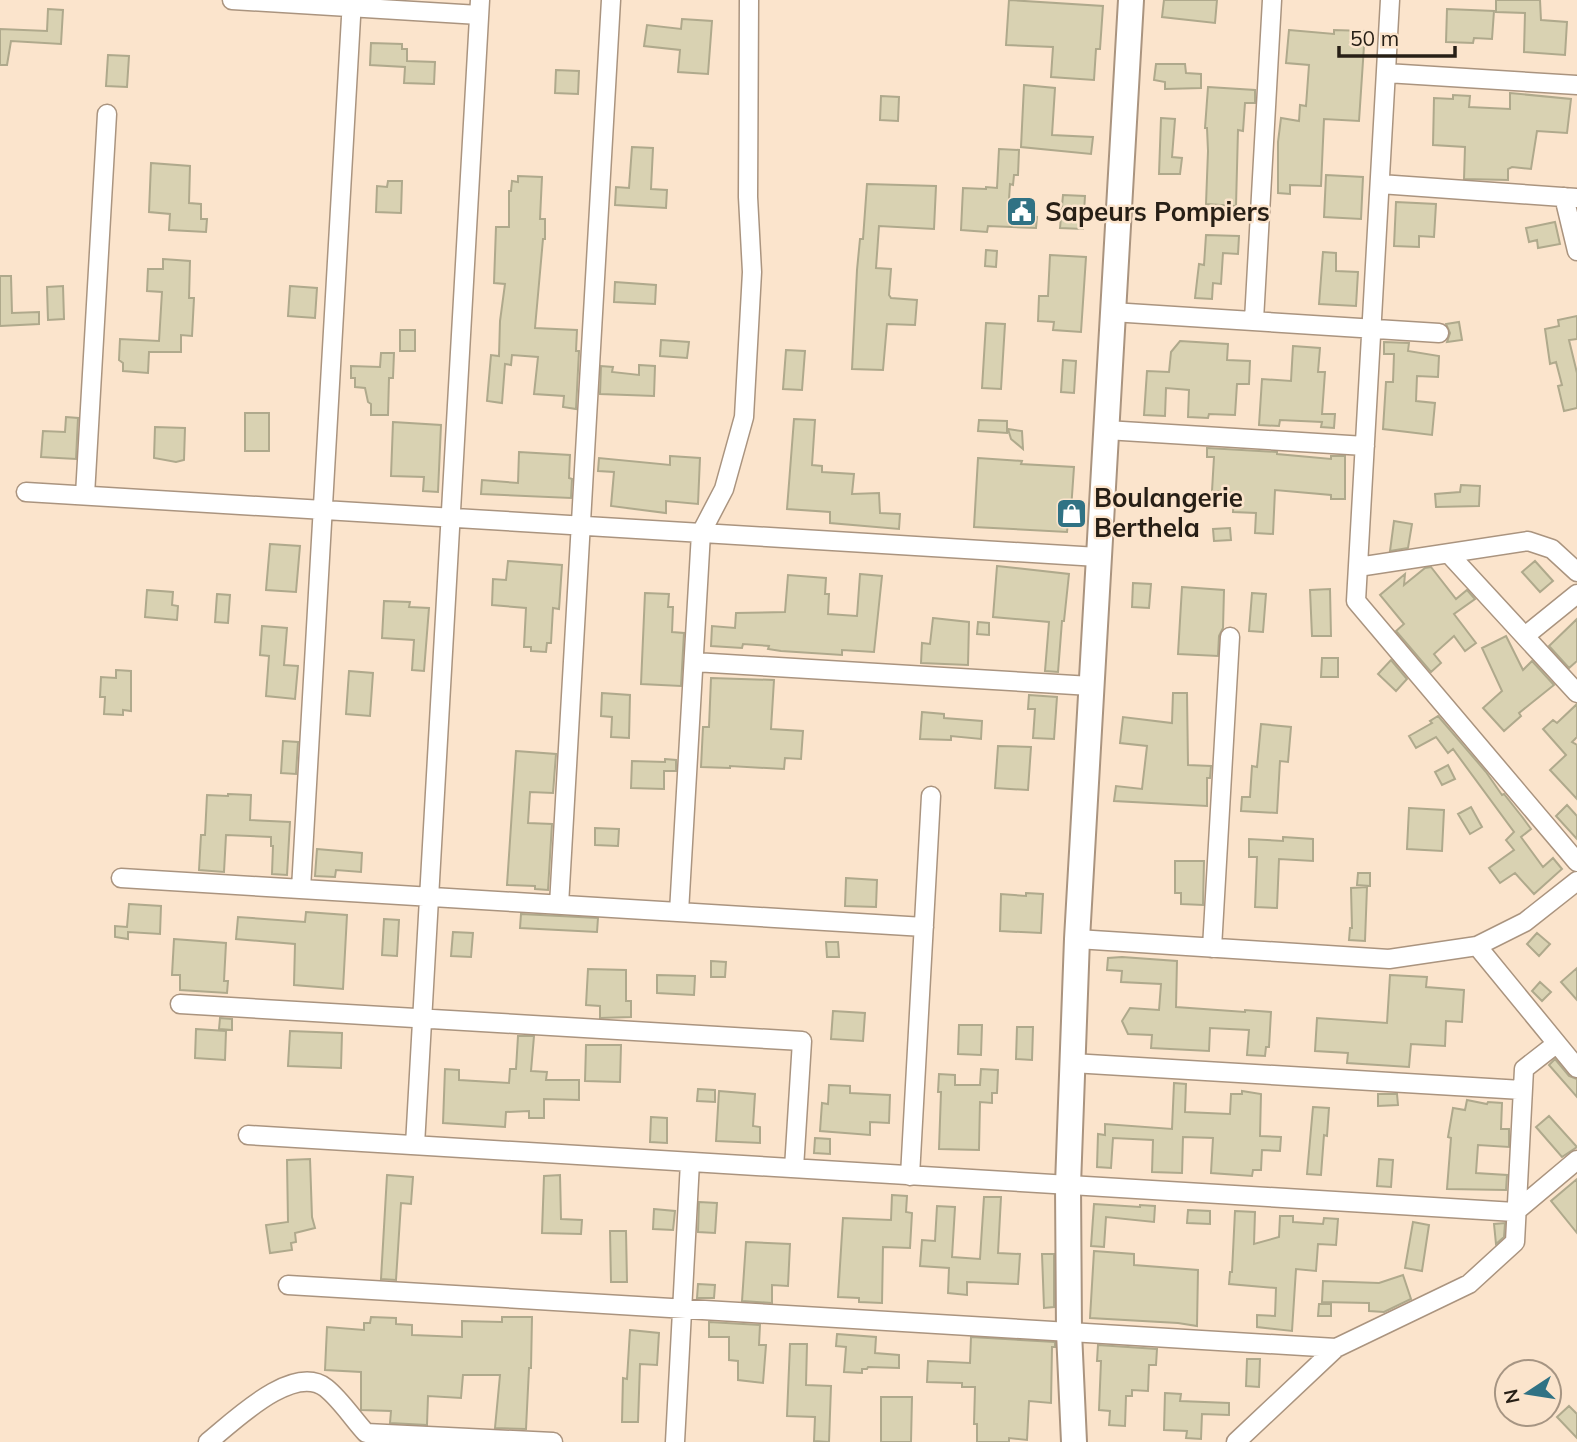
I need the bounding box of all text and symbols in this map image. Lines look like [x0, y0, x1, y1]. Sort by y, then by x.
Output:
scale bar [1339, 14, 1454, 58]
text: 50 m [1350, 25, 1399, 51]
public building icon: Sapeurs Pompiers [1005, 195, 1039, 229]
place label: Sapeurs Pompiers [1045, 195, 1270, 228]
place label: Boulangerie Berthela [1094, 481, 1243, 544]
shop icon: Boulangerie Berthela [1054, 496, 1088, 530]
north arrow [1493, 1358, 1563, 1428]
text: N [1498, 1387, 1525, 1406]

